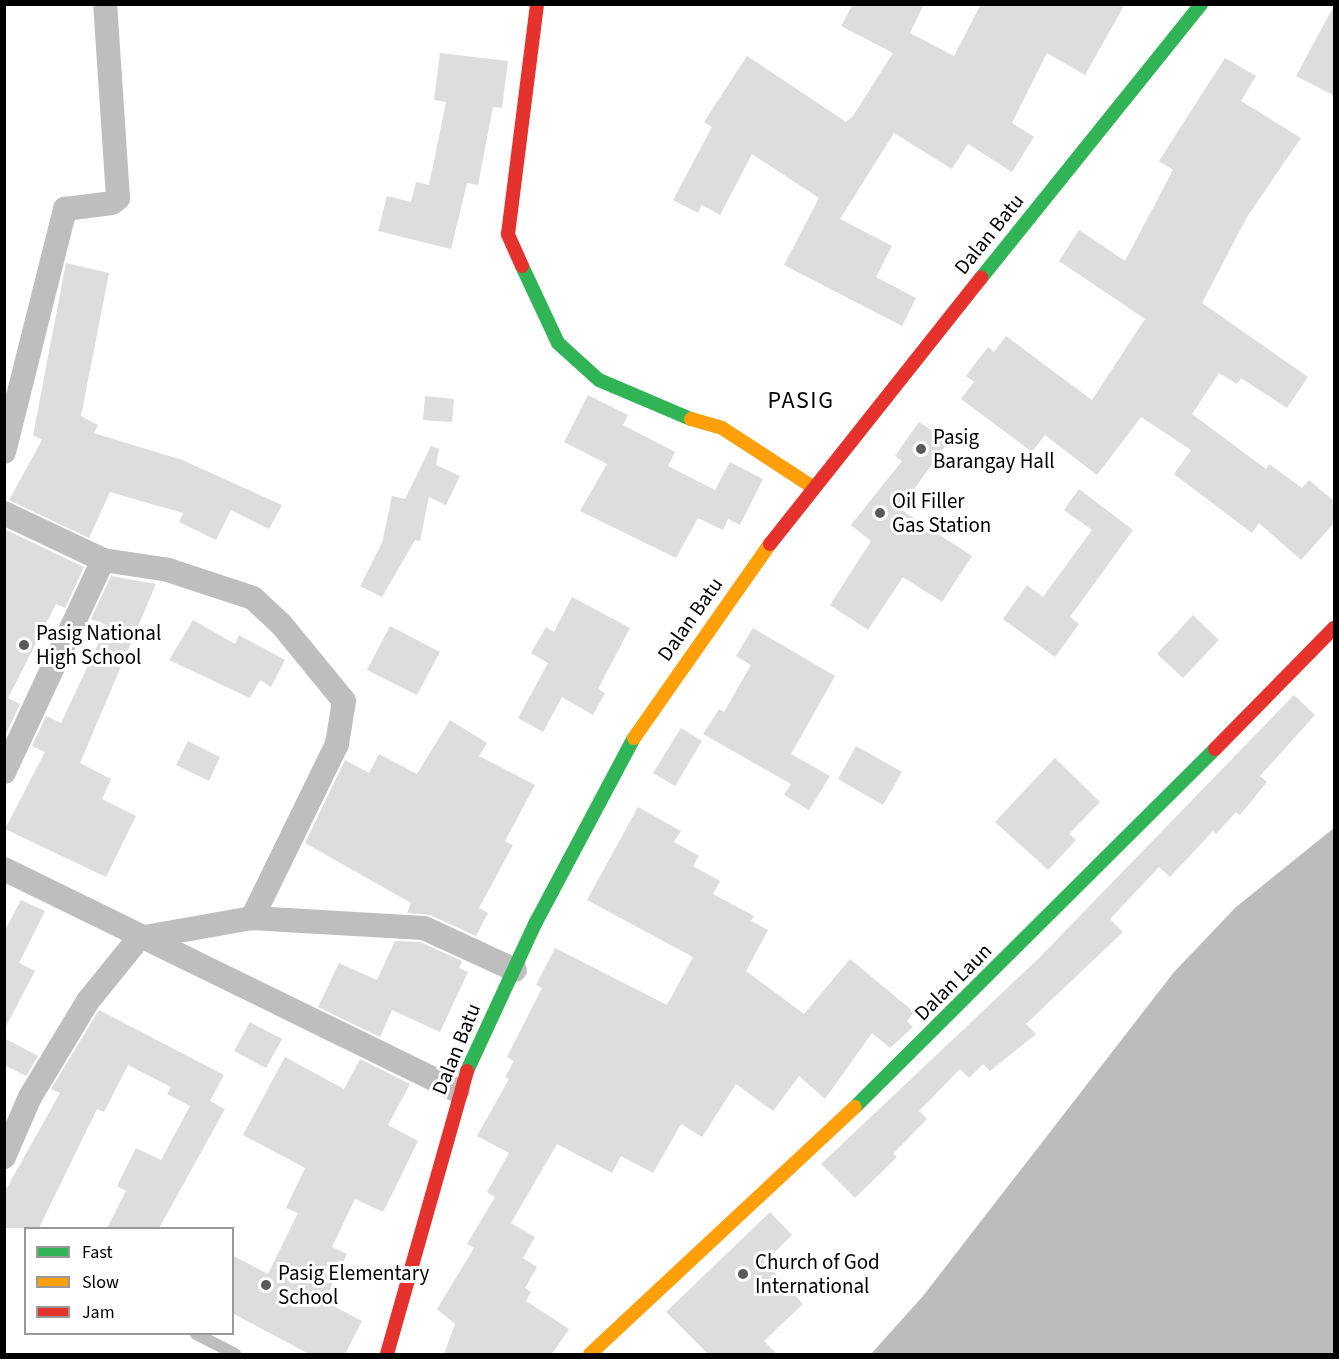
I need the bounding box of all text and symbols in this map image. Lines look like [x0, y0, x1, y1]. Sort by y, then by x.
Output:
street label: Dalan Batu [949, 189, 1029, 279]
district label: PASIG [768, 387, 834, 415]
place label: Pasig Barangay Hall [933, 424, 1055, 474]
marker: Pasig Barangay Hall [914, 442, 928, 456]
place label: Oil Filler Gas Station [892, 488, 991, 538]
marker: Oil Filler Gas Station [873, 506, 887, 520]
street label: Dalan Batu [652, 572, 728, 666]
place label: Pasig National High School [36, 620, 161, 670]
marker: Pasig National High School [17, 638, 31, 652]
street label: Dalan Laun [909, 938, 997, 1026]
street label: Dalan Batu [426, 1000, 486, 1098]
legend [24, 1227, 234, 1335]
text: Fast [82, 1240, 113, 1265]
place label: Church of God International [755, 1249, 880, 1299]
place label: Pasig Elementary School [278, 1260, 429, 1310]
marker: Church of God International [736, 1267, 750, 1281]
text: Slow [82, 1270, 119, 1295]
marker: Pasig Elementary School [259, 1278, 273, 1292]
text: Jam [82, 1300, 115, 1325]

